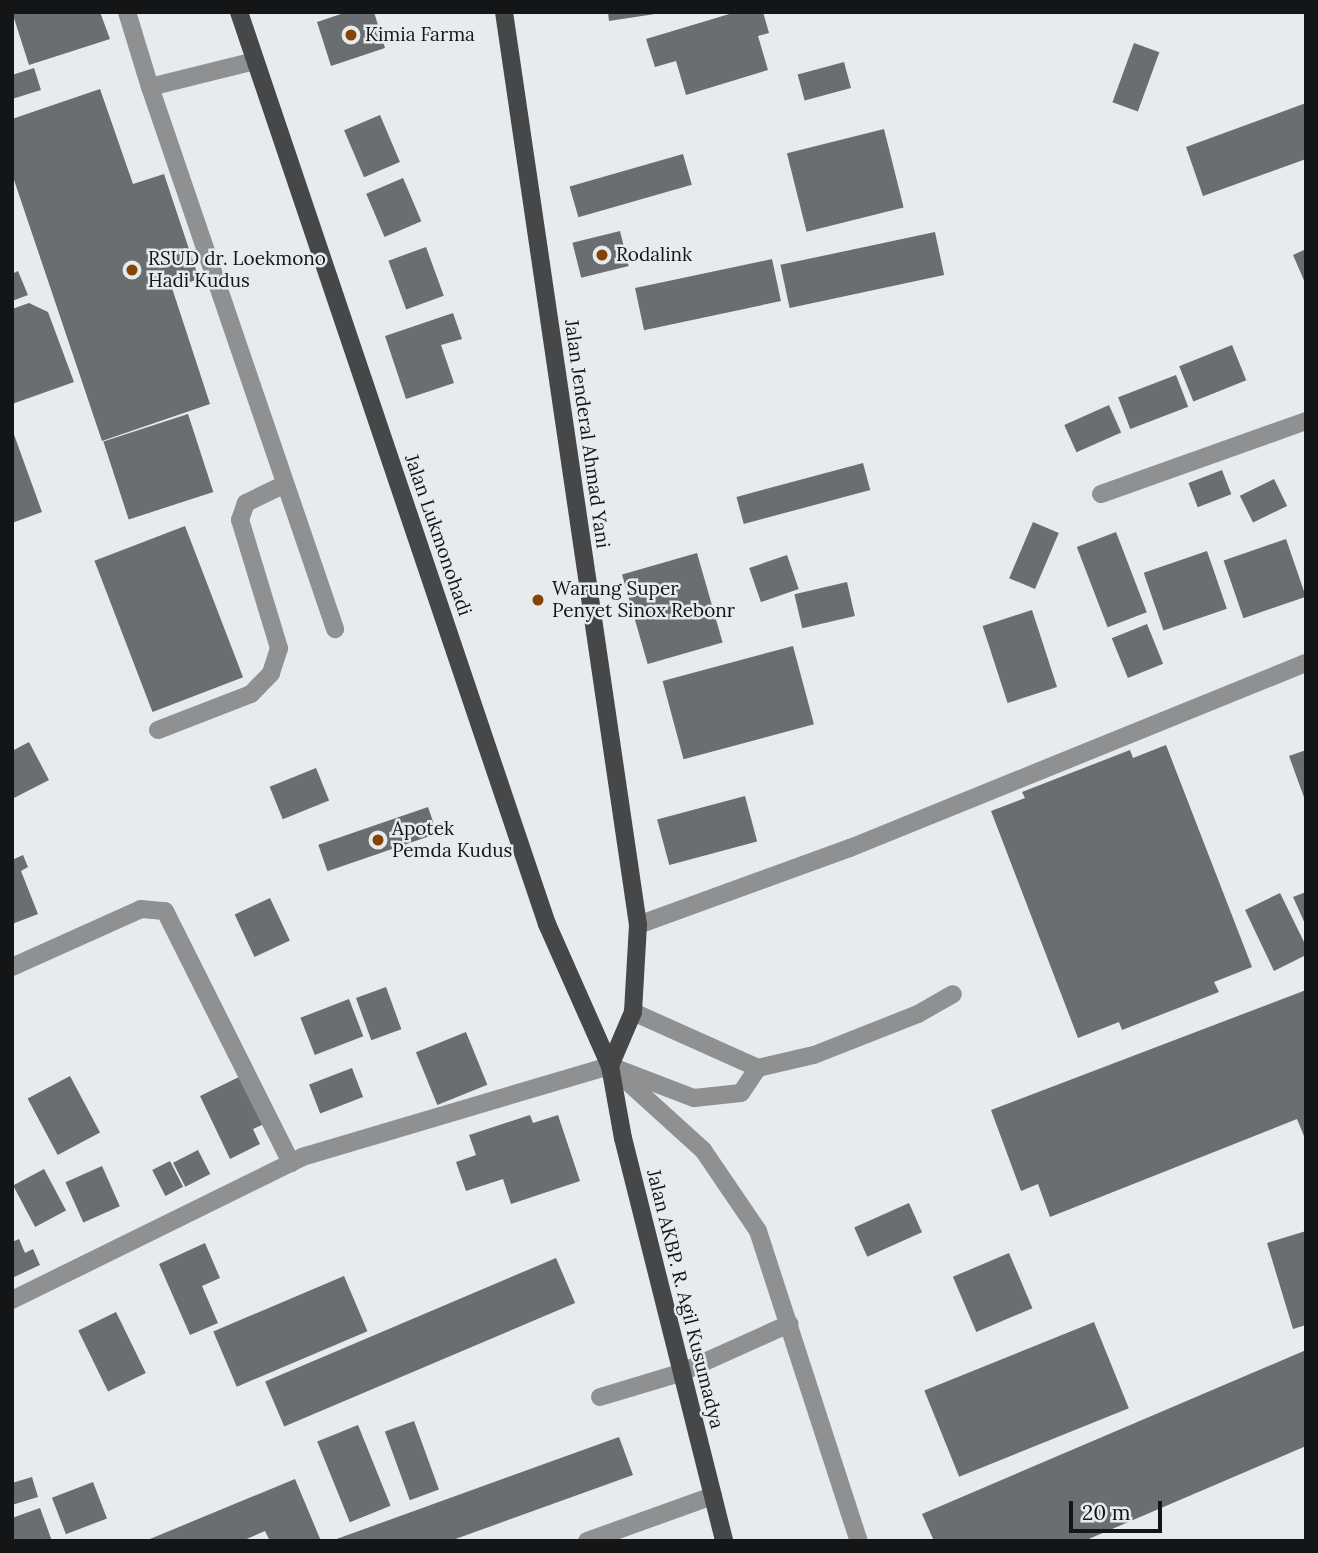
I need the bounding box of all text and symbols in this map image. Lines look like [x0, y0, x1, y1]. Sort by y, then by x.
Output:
place label: Kimia Farma [365, 24, 475, 46]
marker: Kimia Farma [343, 27, 359, 43]
place label: Rodalink [616, 244, 692, 266]
marker: Rodalink [594, 247, 610, 263]
place label: RSUD dr. Loekmono Hadi Kudus [148, 248, 326, 292]
marker: RSUD dr. Loekmono Hadi Kudus [122, 260, 142, 280]
street label: Jalan Jenderal Ahmad Yani [560, 318, 614, 550]
street label: Jalan Lukmonohadi [400, 451, 476, 619]
place label: Warung Super Penyet Sinox Rebonr [552, 578, 735, 622]
marker: Warung Super Penyet Sinox Rebonr [530, 592, 546, 608]
place label: Apotek Pemda Kudus [392, 818, 512, 862]
marker: Apotek Pemda Kudus [370, 832, 386, 848]
street label: Jalan AKBP. R. Agil Kusumadya [642, 1167, 728, 1431]
scale bar [1073, 1486, 1166, 1530]
text: 20 m [1082, 1499, 1131, 1526]

